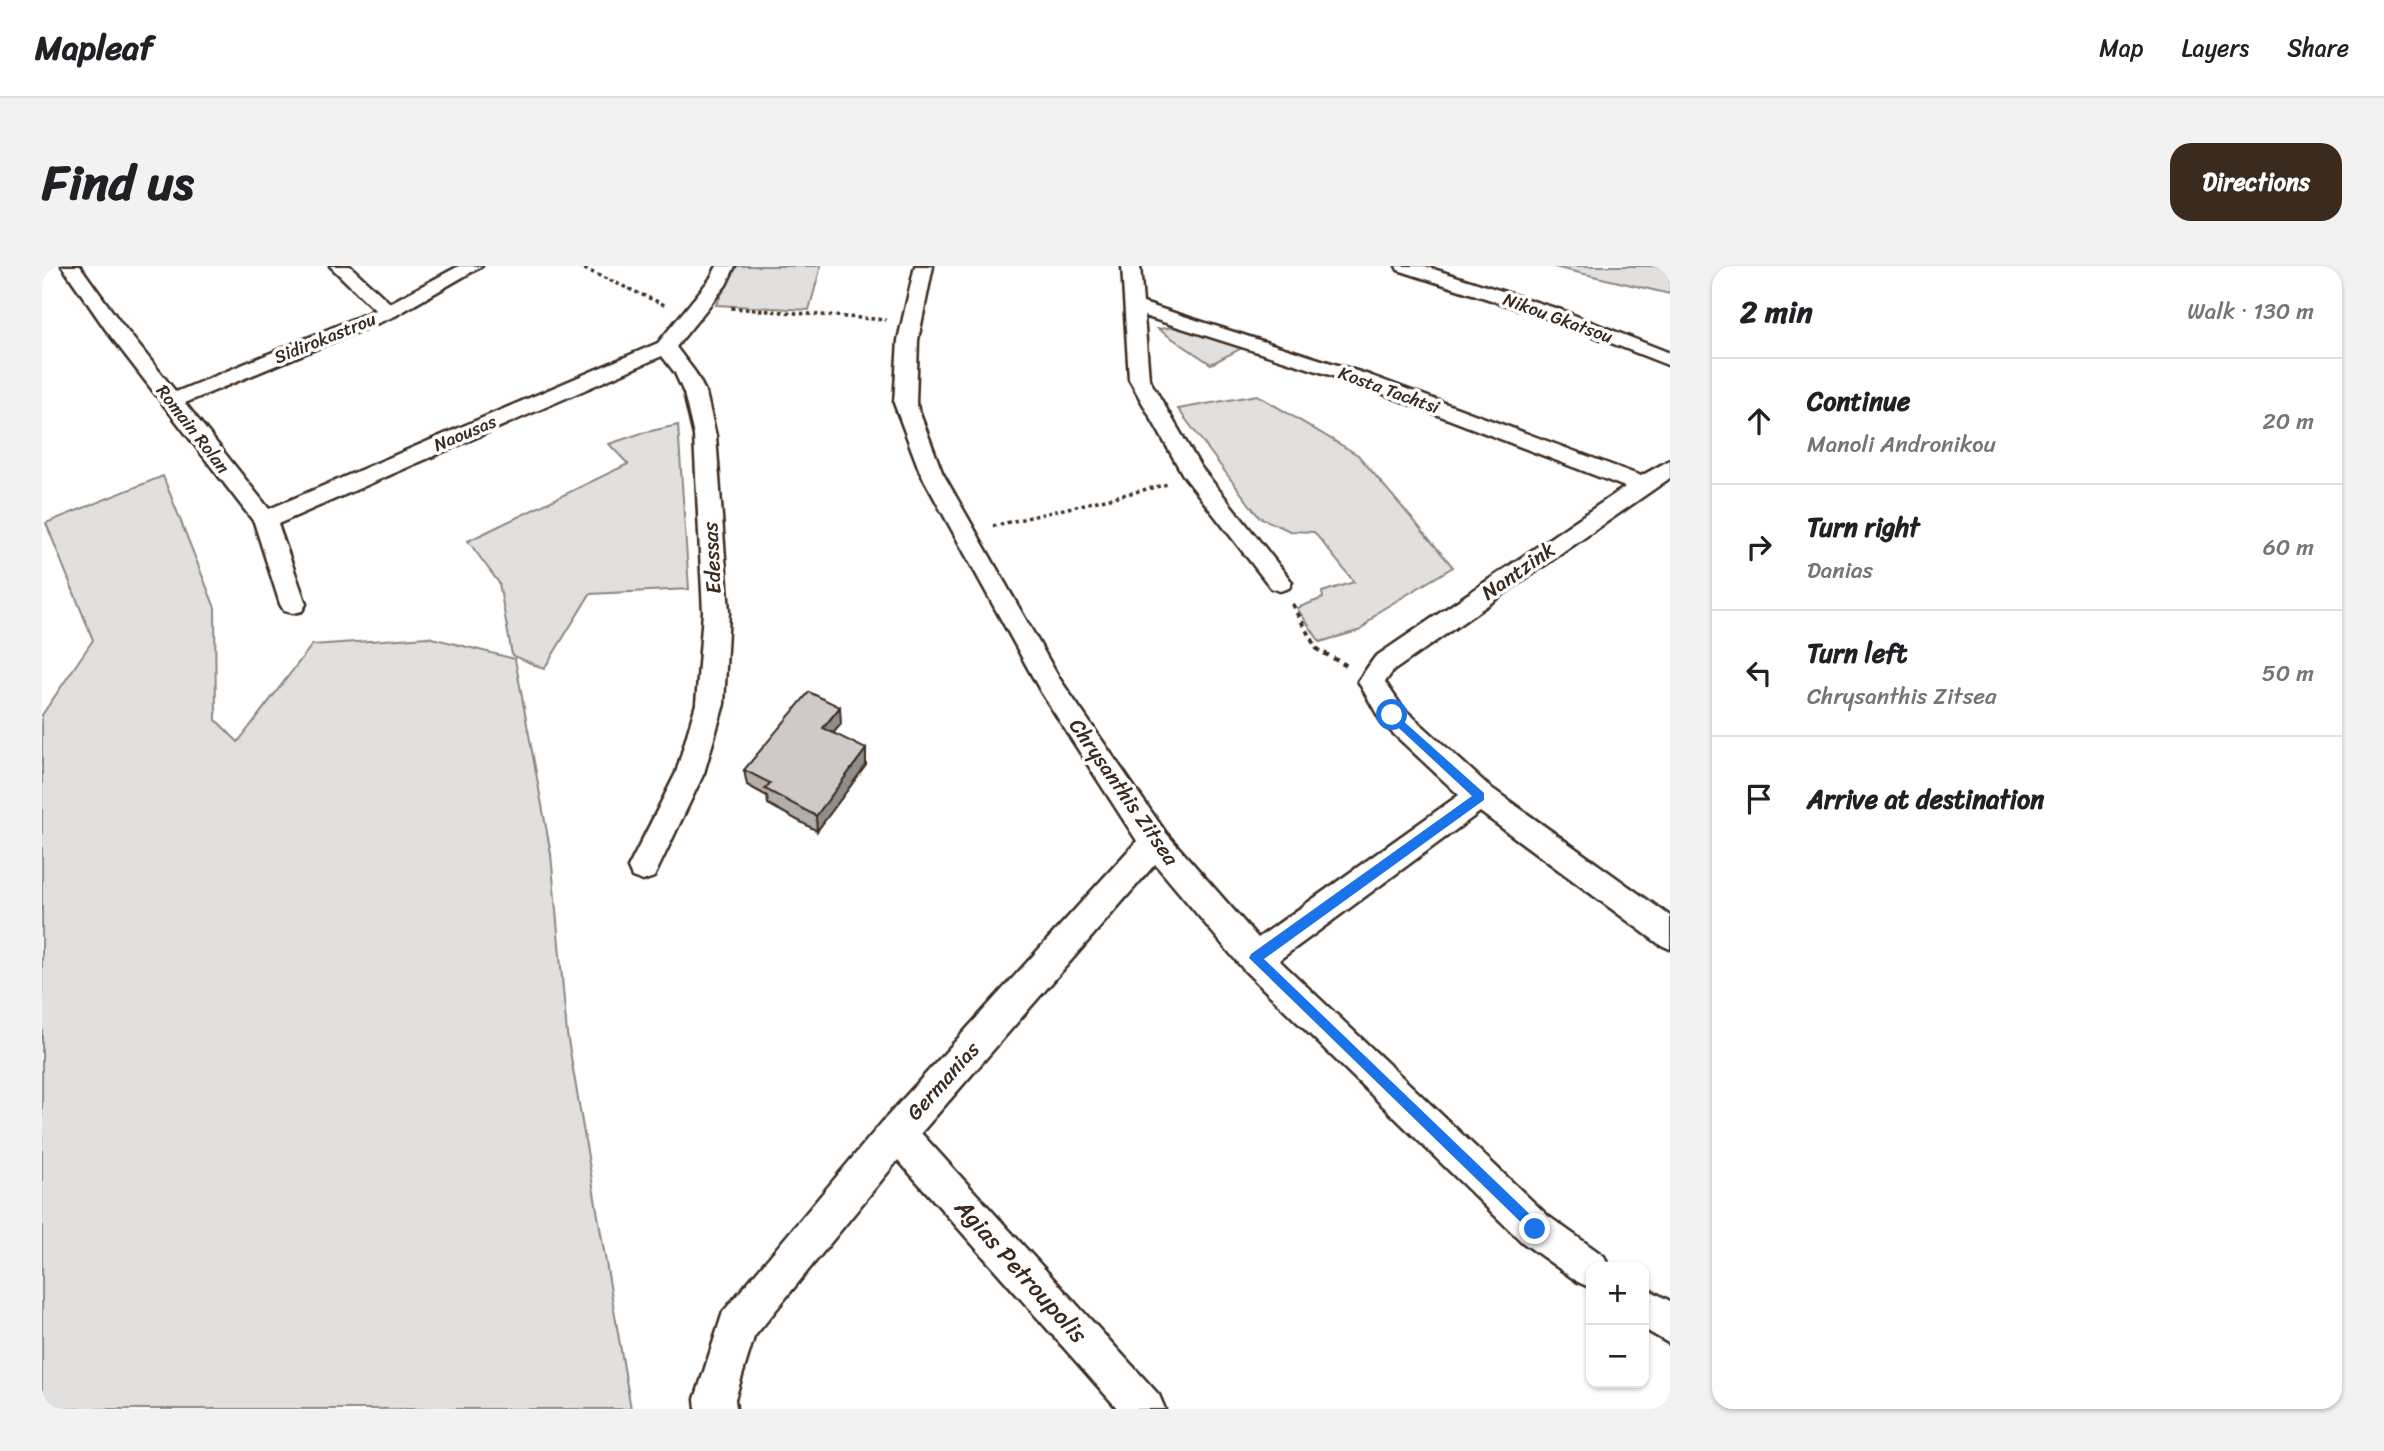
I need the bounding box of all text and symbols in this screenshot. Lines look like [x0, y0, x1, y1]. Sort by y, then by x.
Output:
text: Mapleaf [35, 19, 153, 77]
text: Map [2099, 27, 2144, 69]
text: Layers [2182, 27, 2249, 69]
text: Share [2287, 27, 2349, 69]
text: Find us [42, 139, 194, 226]
button: Directions [2170, 143, 2342, 221]
street label: Nikou Gkatsou [1499, 283, 1618, 353]
text: 2 min [1740, 285, 1813, 339]
text: Walk · 130 m [2187, 291, 2314, 332]
street label: Sidirokastrou [269, 303, 381, 373]
street label: Kosta Tachtsi [1334, 357, 1445, 423]
street label: Romain Rolan [148, 377, 238, 481]
text: Continue [1807, 378, 1910, 424]
text: 20 m [2263, 401, 2314, 442]
icon: ahead [1740, 402, 1778, 440]
street label: Naousas [428, 405, 502, 461]
text: Manoli Andronikou [1807, 424, 1996, 465]
text: Turn right [1807, 504, 1920, 550]
street label: Edessas [691, 521, 733, 595]
text: 60 m [2263, 527, 2314, 568]
icon: right [1740, 528, 1778, 566]
street label: Nantzink [1473, 531, 1563, 611]
text: Danias [1807, 550, 1873, 591]
text: Turn left [1807, 630, 1907, 676]
text: 50 m [2262, 653, 2314, 694]
icon: left [1740, 654, 1778, 692]
text: Chrysanthis Zitsea [1807, 676, 1997, 717]
route start [1376, 699, 1407, 730]
street label: Chrysanthis Zitsea [1059, 710, 1189, 874]
text: Arrive at destination [1807, 776, 2044, 822]
icon: arrive [1740, 780, 1778, 818]
street label: Germanias [897, 1032, 990, 1130]
street label: Agias Petroupolis [943, 1188, 1099, 1354]
route end [1519, 1213, 1550, 1244]
map controls [1586, 1262, 1649, 1388]
button: + [1586, 1262, 1649, 1325]
button: − [1586, 1325, 1649, 1388]

